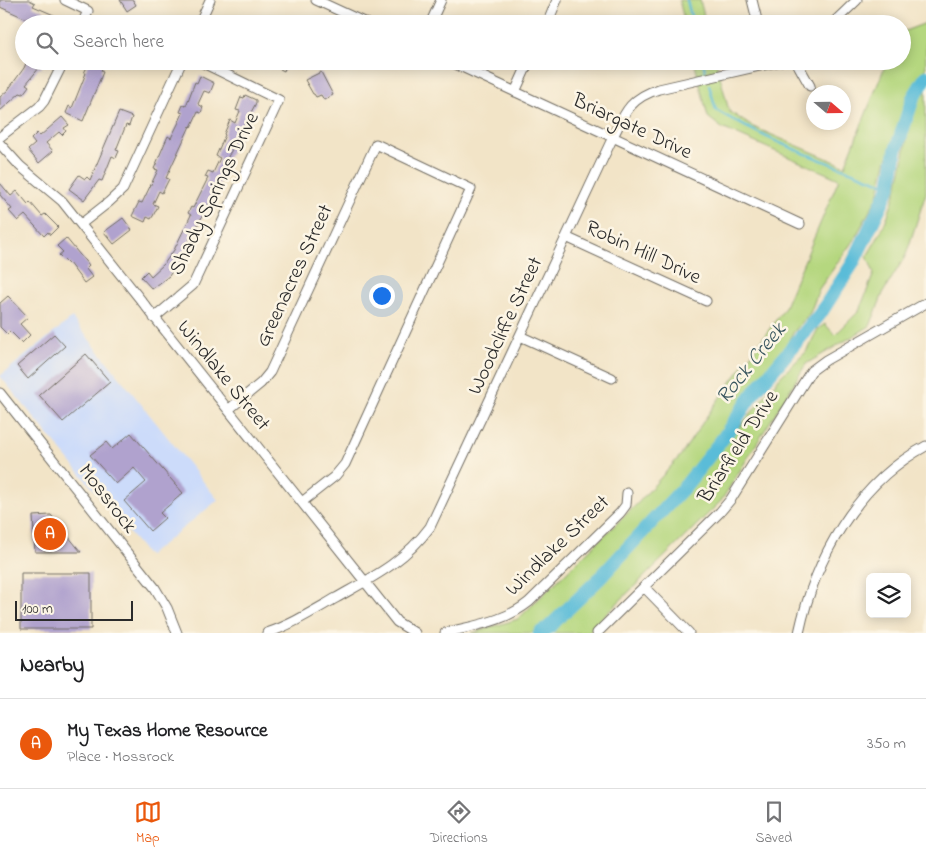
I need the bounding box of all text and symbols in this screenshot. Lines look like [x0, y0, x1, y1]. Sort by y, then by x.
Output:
search box [15, 15, 911, 70]
icon: search [33, 29, 61, 57]
text: Search here [73, 29, 164, 56]
north arrow [806, 85, 851, 130]
street label: Briargate Drive [566, 86, 697, 170]
street label: Shady Springs Drive [162, 107, 270, 282]
street label: Greenacres Street [249, 200, 341, 352]
street label: Robin Hill Drive [580, 213, 706, 293]
street label: Woodcliffe Street [461, 252, 551, 400]
your location [369, 283, 395, 309]
street label: Windlake Street [169, 314, 277, 438]
water label: Rock Creek [709, 315, 796, 412]
street label: Briarfield Drive [691, 384, 787, 510]
street label: Mossrock [70, 458, 144, 541]
street label: Windlake Street [499, 488, 617, 604]
pin: A [34, 515, 66, 553]
map controls [866, 573, 911, 618]
button: layers [866, 573, 911, 618]
scale bar [15, 598, 132, 621]
text: 100 m [22, 599, 53, 620]
text: Nearby [20, 651, 84, 681]
text: My Texas Home Resource [67, 718, 268, 745]
text: A [31, 732, 41, 756]
text: 350 m [867, 732, 906, 756]
text: Place · Mossrock [67, 745, 174, 769]
tab: Map [134, 798, 162, 849]
tab: Directions [430, 798, 488, 849]
tab: Saved [756, 798, 792, 849]

